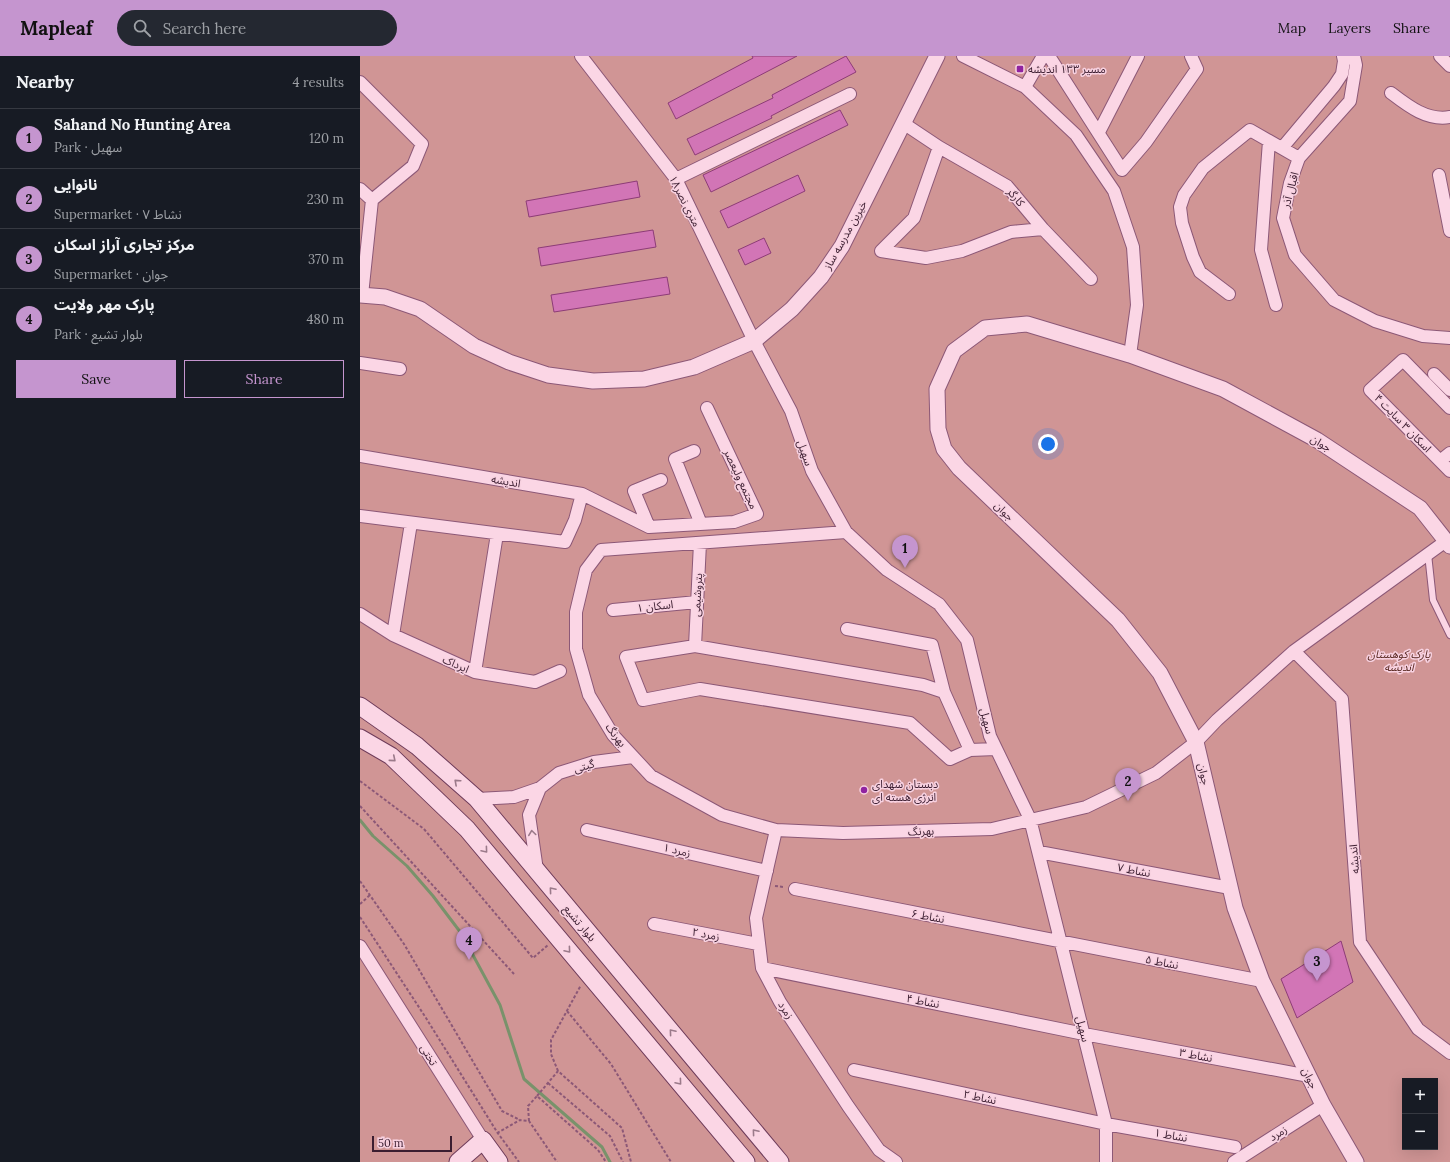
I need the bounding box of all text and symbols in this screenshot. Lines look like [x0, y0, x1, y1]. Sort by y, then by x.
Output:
search box [117, 10, 397, 46]
text: Mapleaf [20, 16, 93, 40]
icon: search [131, 17, 153, 39]
text: Search here [163, 19, 246, 38]
text: Map [1278, 19, 1306, 37]
text: Layers [1328, 19, 1371, 37]
text: Share [1393, 19, 1430, 37]
place label: مسیر ۱۳۳ اندیشه [1028, 62, 1106, 76]
marker: مسیر ۱۳۳ اندیشه [1015, 64, 1025, 74]
text: Nearby [16, 71, 74, 93]
text: 4 results [293, 74, 344, 91]
text: Sahand No Hunting Area [54, 115, 231, 134]
text: 1 [26, 130, 32, 147]
text: 120 m [309, 130, 344, 147]
text: Park · سهیل [54, 139, 122, 156]
street label: اقبال آذر [1278, 170, 1302, 211]
street label: ۱۸متری نصر [666, 173, 704, 229]
text: نانوایی [54, 175, 98, 194]
street label: کارگر [1003, 184, 1028, 210]
text: 2 [26, 191, 32, 208]
text: 230 m [307, 191, 344, 208]
street label: خیرین مدرسه ساز [820, 198, 870, 273]
text: Supermarket · نشاط ۷ [54, 206, 182, 223]
text: مرکز تجاری آراز اسکان [54, 235, 195, 254]
text: 3 [25, 251, 33, 268]
text: 370 m [308, 251, 344, 268]
text: Supermarket · جوان [54, 266, 168, 283]
text: پارک مهر ولایت [54, 295, 155, 314]
text: 4 [25, 311, 33, 328]
text: 480 m [307, 311, 344, 328]
text: Park · بلوار تشیع [54, 326, 143, 343]
button: Save [16, 360, 176, 398]
button: Share [184, 360, 344, 398]
street label: اسکان ۳ سایت ۴ [1372, 391, 1434, 455]
street label: جوان [1308, 431, 1334, 455]
your location [1038, 434, 1058, 454]
street label: سهیل [794, 438, 816, 468]
street label: مجتمع ولیعصر [720, 446, 761, 512]
street label: اندیشه [490, 472, 522, 491]
street label: جوان [991, 498, 1017, 524]
pin: 1 [892, 535, 918, 568]
street label: پتروشیمی [689, 573, 706, 617]
street label: اسکان ۱ [636, 597, 674, 615]
park label: پارک کوهستان اندیشه [1368, 647, 1431, 674]
street label: ایرداک [441, 652, 471, 676]
street label: سهیل [977, 707, 997, 736]
street label: بهرنگ [602, 720, 630, 750]
one-way arrow [388, 754, 395, 761]
street label: گیتی [572, 756, 596, 776]
street label: جوان [1195, 762, 1213, 787]
pin: 2 [1115, 768, 1141, 801]
place label: دبستان شهدای انرژی هسته ای [872, 777, 938, 804]
one-way arrow [454, 779, 462, 787]
marker: دبستان شهدای انرژی هسته ای [859, 785, 869, 795]
street label: بهرنگ [908, 824, 934, 838]
one-way arrow [528, 830, 537, 836]
street label: زمرد ۱ [662, 840, 692, 860]
street label: اندیشه [1346, 844, 1362, 874]
one-way arrow [480, 845, 487, 853]
street label: نشاط ۷ [1116, 860, 1152, 880]
one-way arrow [550, 887, 557, 895]
street label: بلوار تشیع [560, 902, 599, 945]
street label: نشاط ۶ [910, 906, 946, 926]
street label: زمرد ۲ [691, 924, 721, 944]
pin: 4 [456, 927, 482, 960]
one-way arrow [564, 945, 571, 952]
pin: 3 [1304, 948, 1330, 981]
street label: نشاط ۵ [1144, 952, 1180, 972]
street label: نشاط ۴ [905, 991, 941, 1011]
street label: زمرد [775, 998, 797, 1022]
street label: سهیل [1073, 1015, 1093, 1044]
one-way arrow [669, 1030, 676, 1037]
street label: تختی [417, 1042, 441, 1068]
street label: نشاط ۳ [1178, 1045, 1214, 1065]
street label: جوان [1299, 1065, 1321, 1091]
one-way arrow [674, 1077, 681, 1084]
map controls [1402, 1078, 1438, 1150]
button: + [1402, 1078, 1438, 1114]
street label: نشاط ۲ [962, 1087, 998, 1107]
button: − [1402, 1114, 1438, 1150]
street label: زمرد [1266, 1122, 1290, 1144]
street label: نشاط ۱ [1153, 1125, 1189, 1145]
one-way arrow [753, 1129, 760, 1137]
scale bar [372, 1134, 452, 1153]
text: 50 m [378, 1136, 404, 1150]

